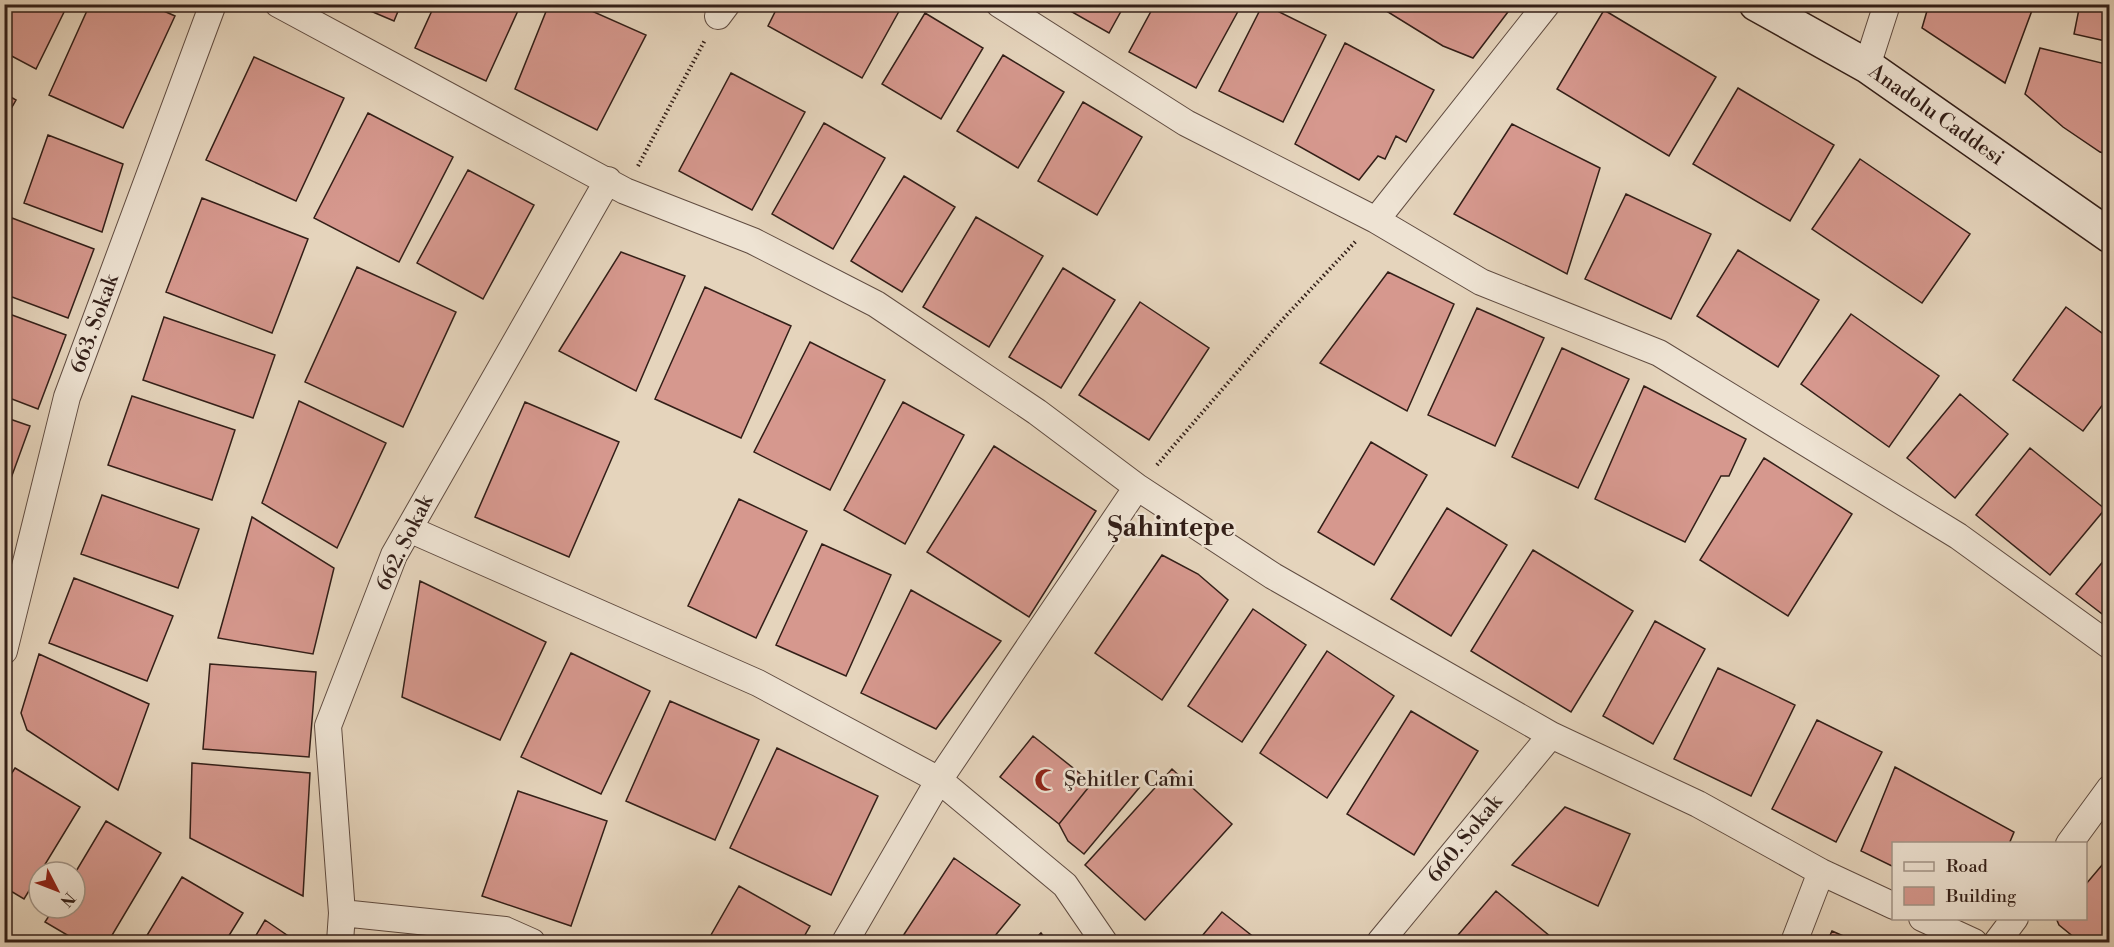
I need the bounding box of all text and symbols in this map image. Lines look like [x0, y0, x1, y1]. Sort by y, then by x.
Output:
street label: Anadolu Caddesi [1862, 58, 2009, 171]
street label: 663. Sokak [65, 270, 125, 377]
street label: 662. Sokak [371, 490, 440, 595]
district label: Şahintepe [1107, 511, 1235, 545]
mosque icon: Şehitler Cami [1033, 767, 1059, 793]
place label: Şehitler Cami [1064, 767, 1194, 793]
street label: 660. Sokak [1422, 789, 1509, 888]
legend [1892, 842, 2087, 920]
text: Road [1946, 855, 1989, 878]
north arrow [27, 860, 87, 920]
text: Building [1945, 885, 2017, 908]
text: N [56, 888, 79, 911]

